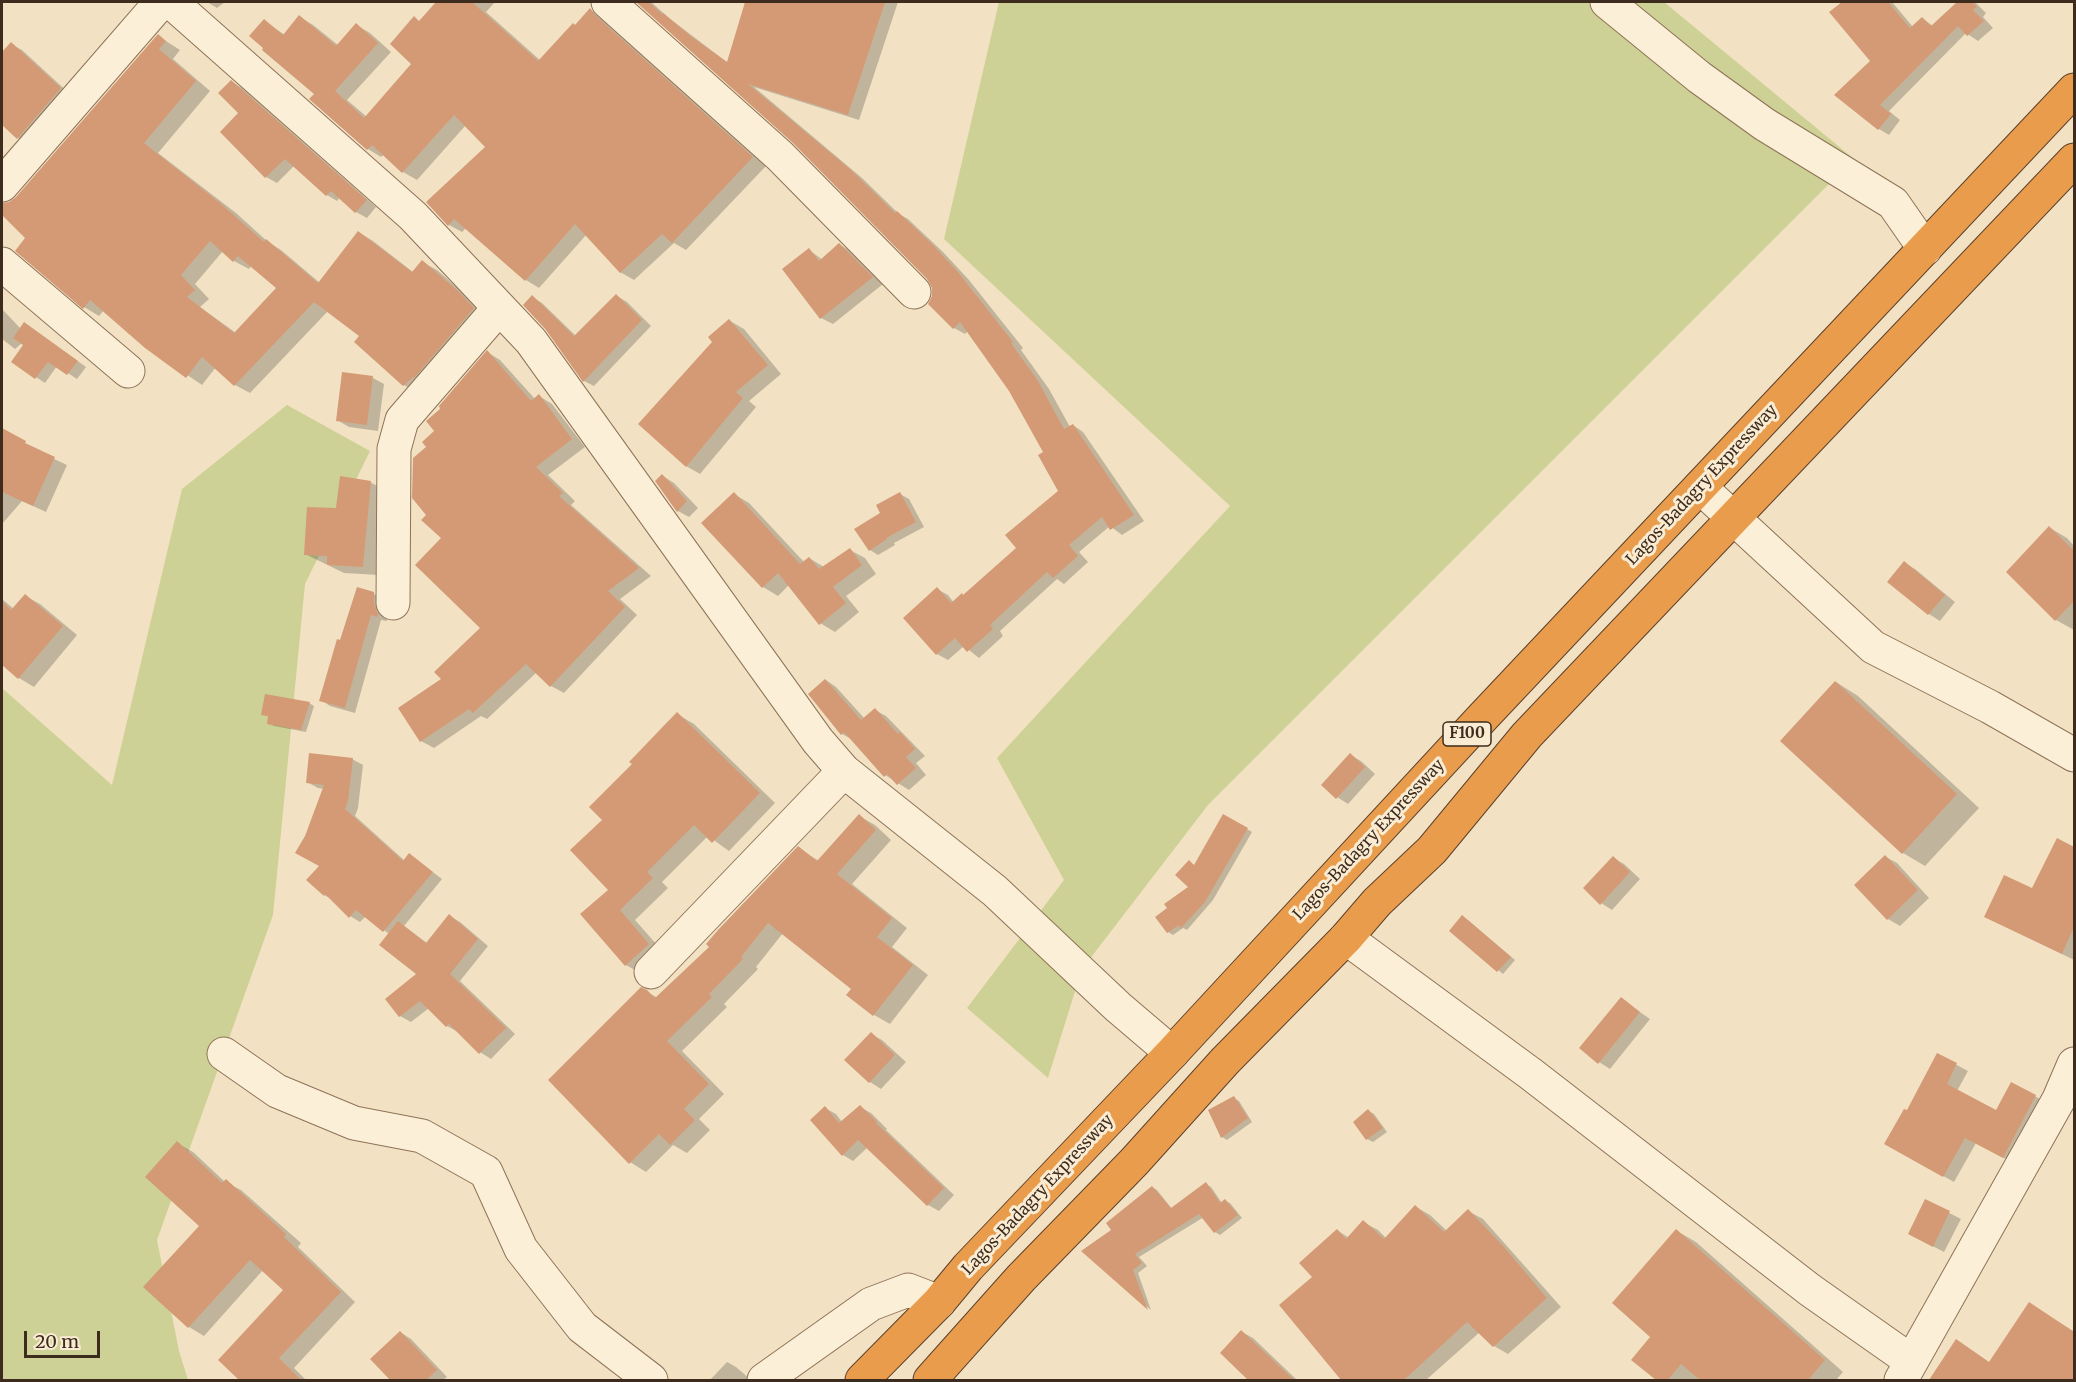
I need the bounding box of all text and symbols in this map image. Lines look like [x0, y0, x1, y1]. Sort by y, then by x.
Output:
street label: Lagos-Badagry Expressway [1622, 401, 1782, 569]
road number: F100 [1443, 722, 1491, 746]
street label: Lagos-Badagry Expressway [1289, 756, 1449, 924]
street label: Lagos-Badagry Expressway [958, 1111, 1118, 1279]
scale bar [27, 1319, 104, 1357]
text: 20 m [35, 1330, 79, 1353]

